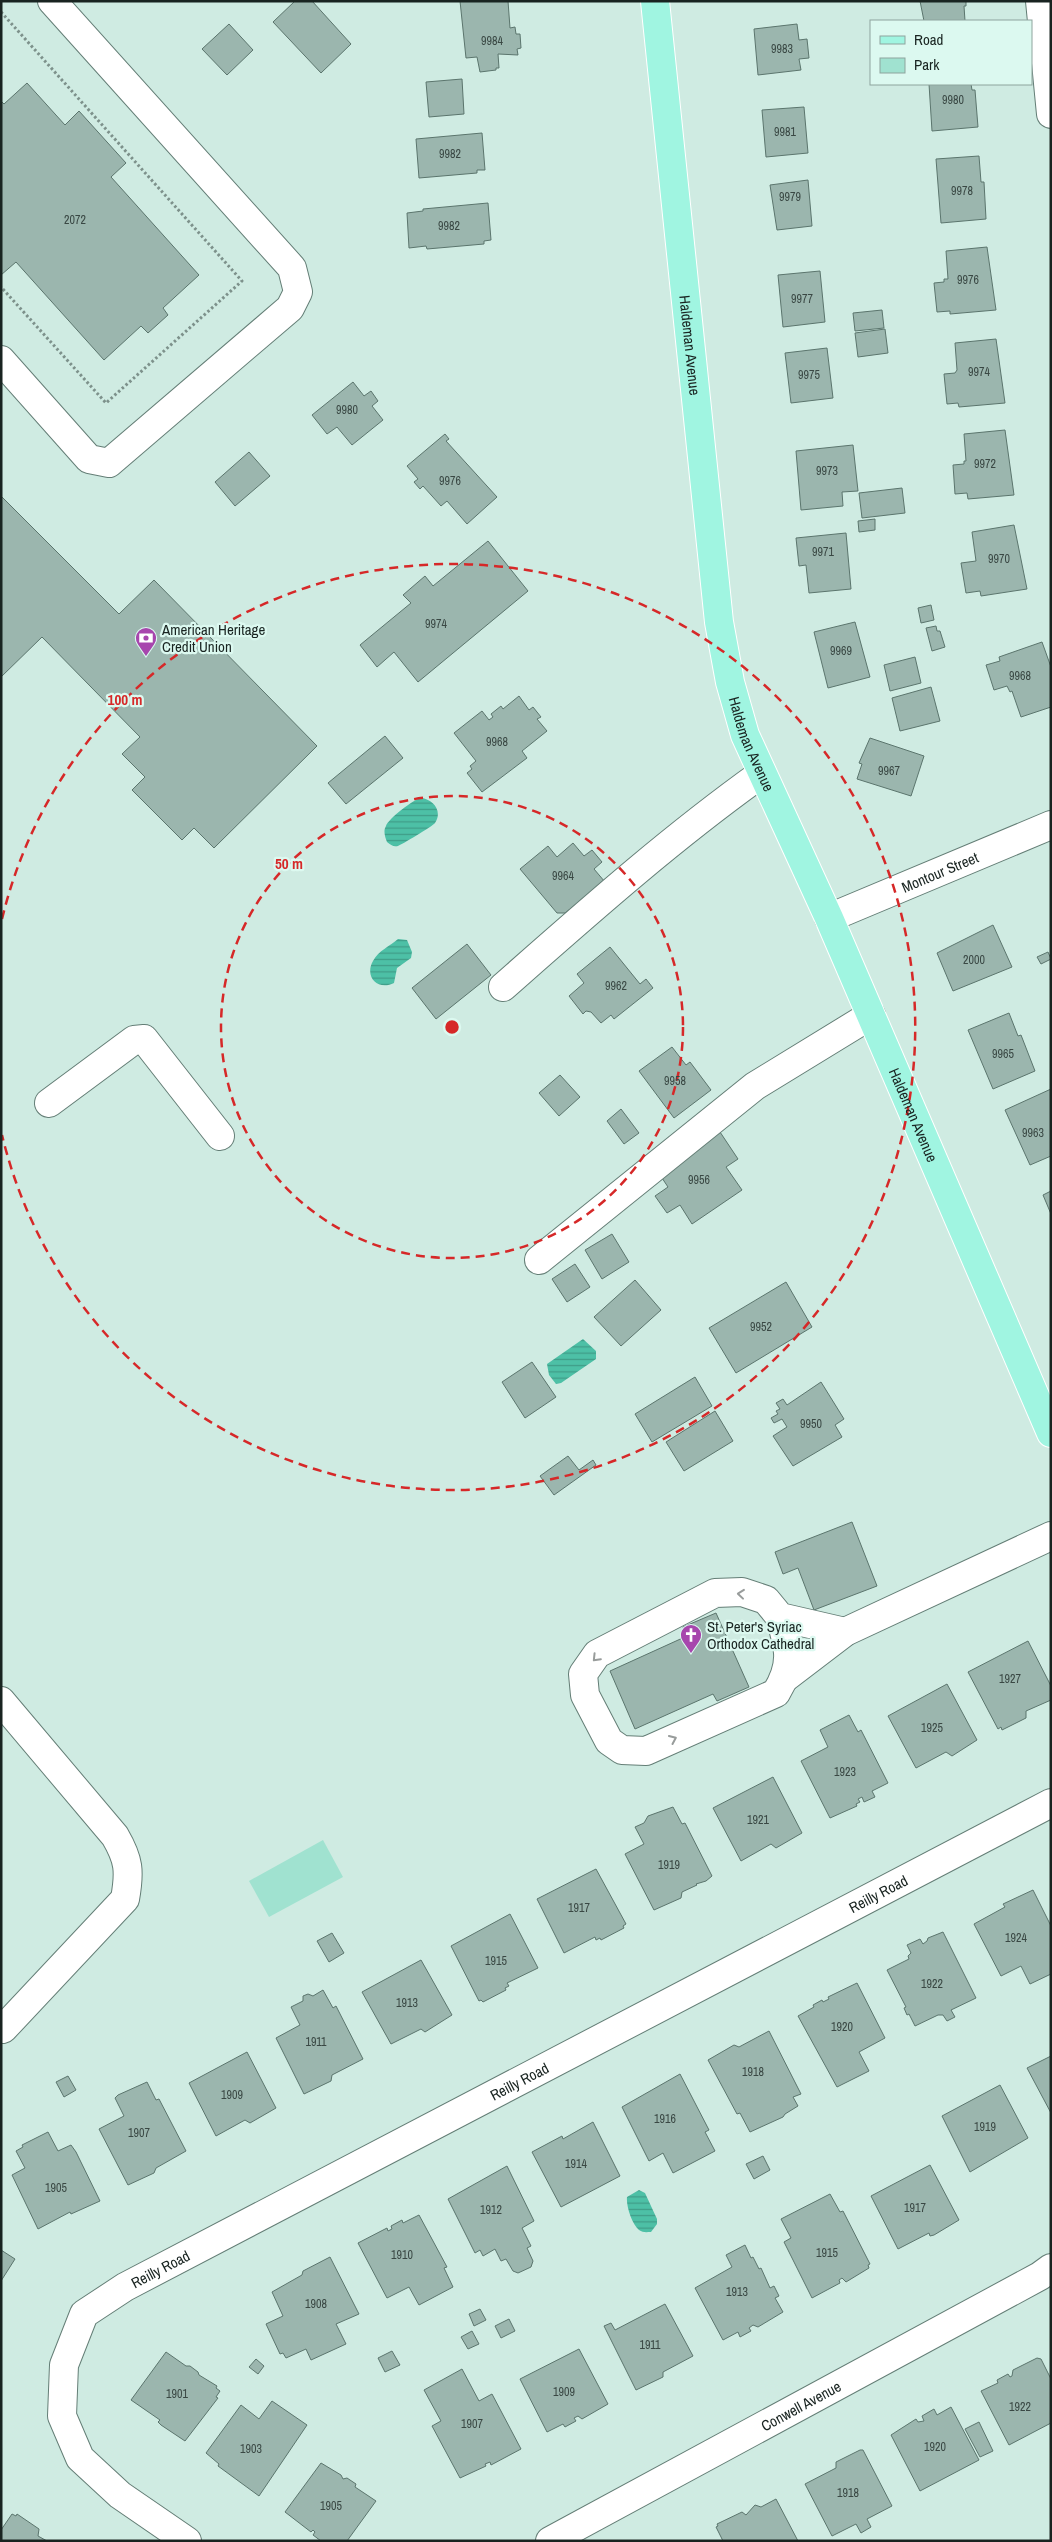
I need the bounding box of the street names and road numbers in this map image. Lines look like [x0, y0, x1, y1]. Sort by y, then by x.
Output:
street label: Haldeman Avenue [675, 294, 706, 396]
street label: Haldeman Avenue [724, 694, 780, 795]
street label: Montour Street [898, 846, 982, 897]
street label: Haldeman Avenue [884, 1065, 943, 1165]
street label: Reilly Road [845, 1869, 911, 1917]
street label: Reilly Road [486, 2057, 552, 2105]
street label: Reilly Road [127, 2245, 193, 2293]
street label: Conwell Avenue [757, 2375, 845, 2436]

